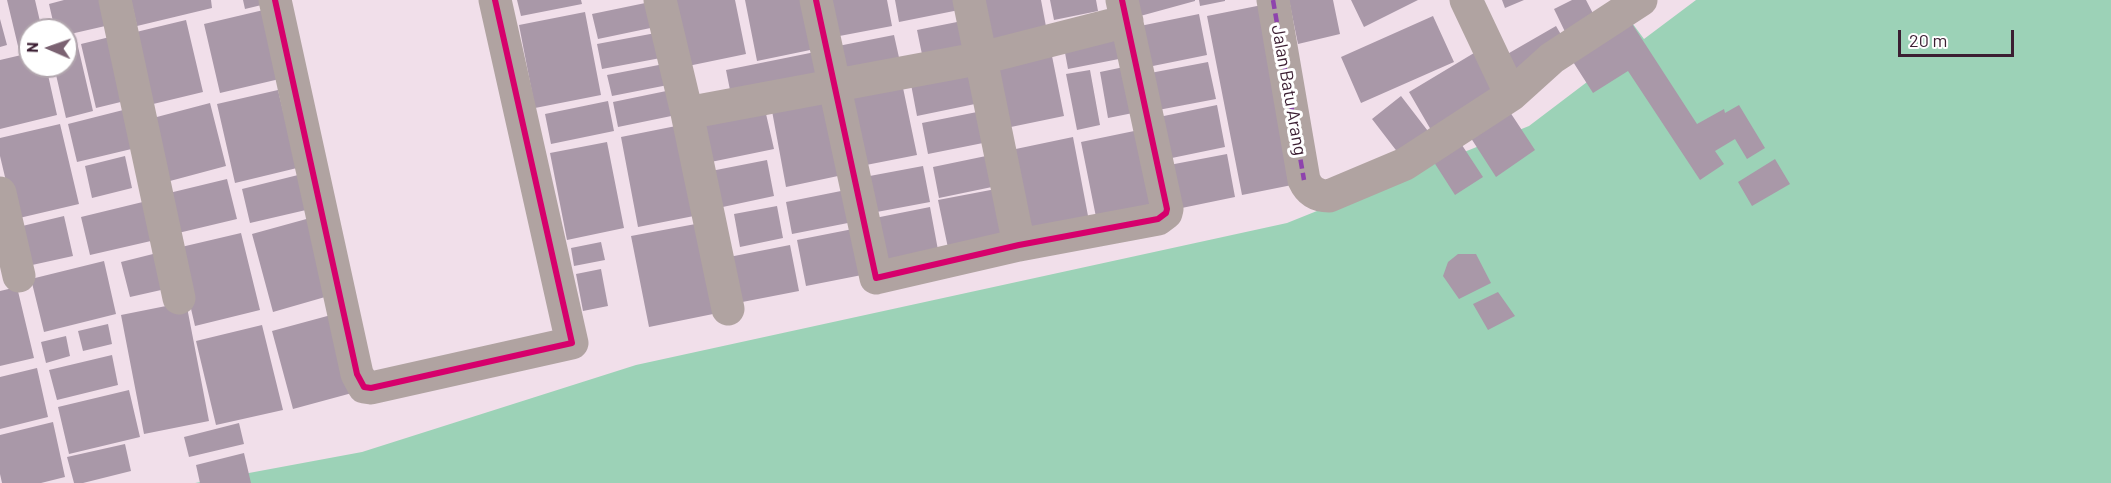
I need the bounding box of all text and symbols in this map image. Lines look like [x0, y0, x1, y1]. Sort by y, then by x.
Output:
north arrow [18, 18, 78, 78]
scale bar [1901, 18, 2016, 56]
street label: Jalan Batu Arang [1267, 23, 1311, 157]
text: 20 m [1909, 29, 1947, 51]
text: N [22, 42, 41, 53]

